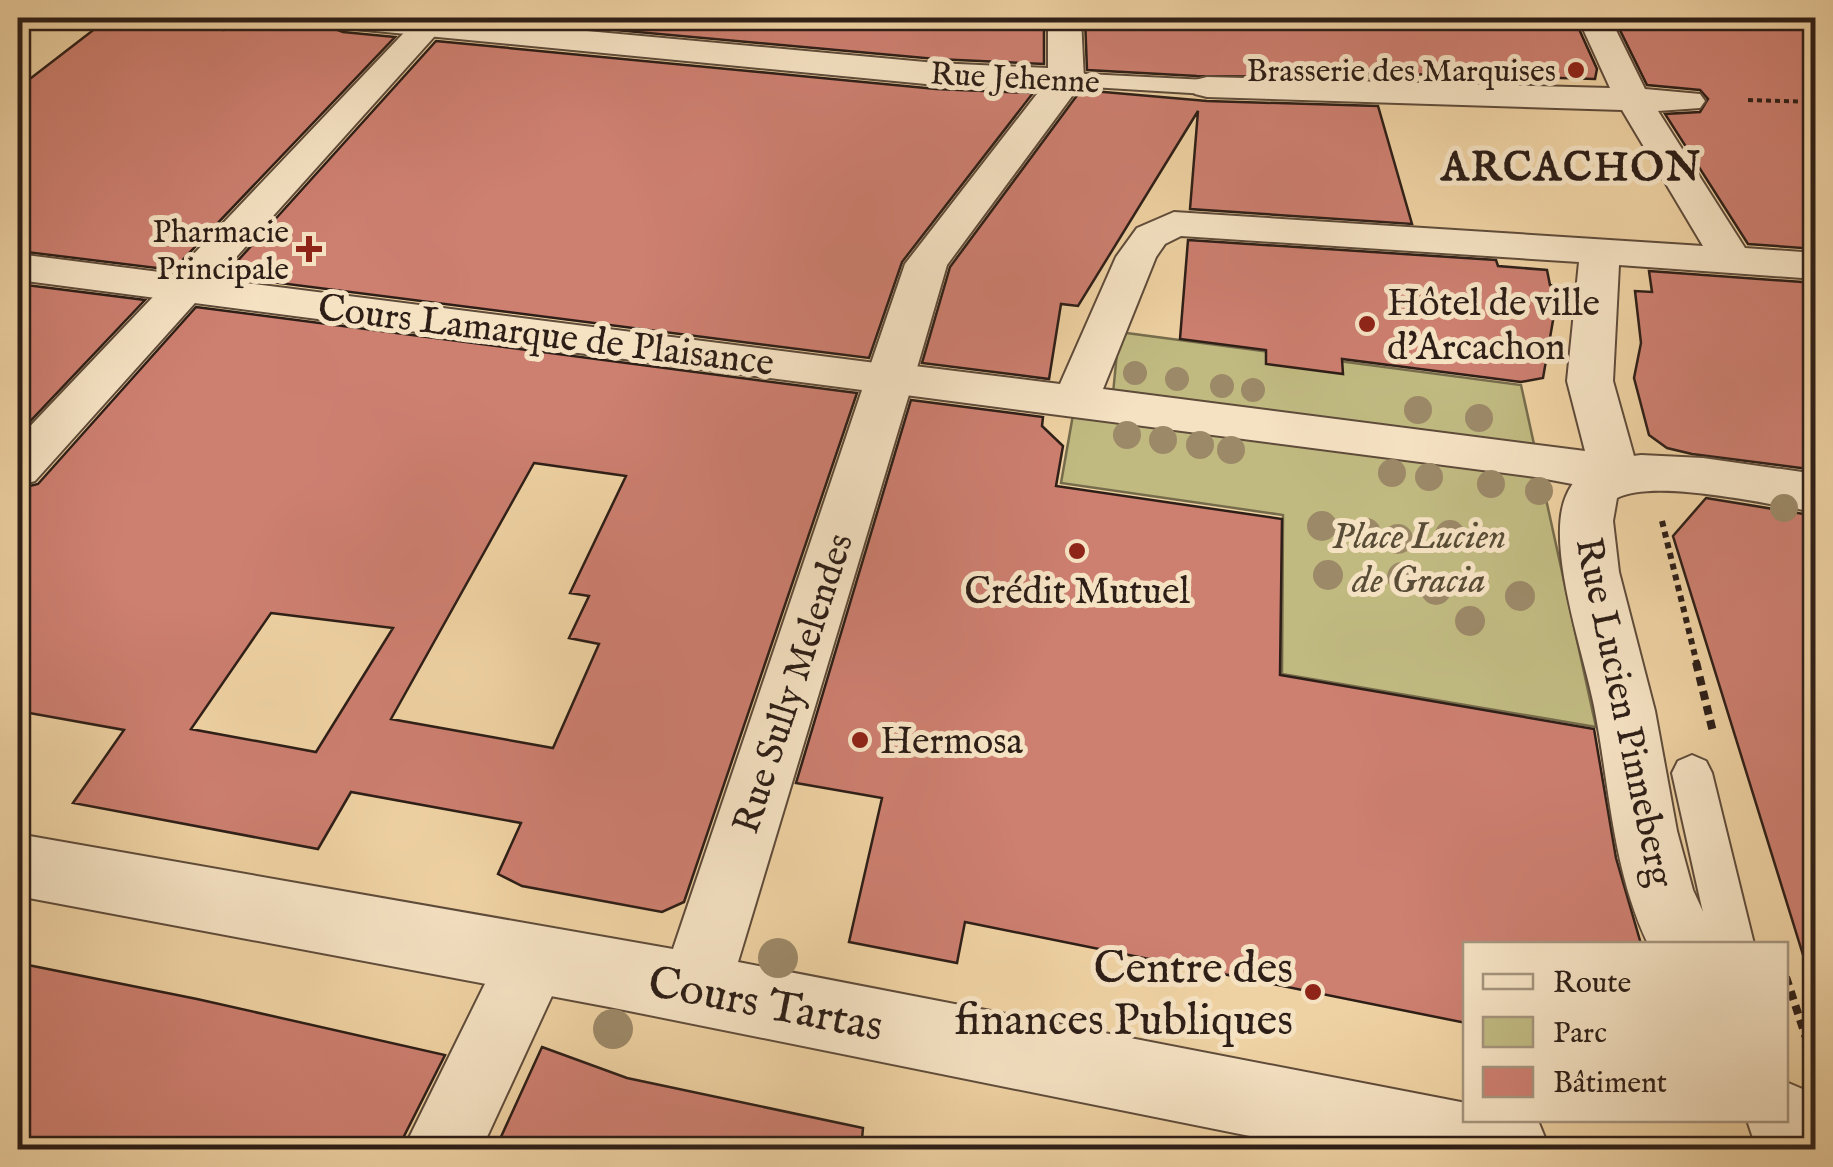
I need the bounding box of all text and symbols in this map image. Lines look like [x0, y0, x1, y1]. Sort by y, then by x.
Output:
place label: Brasserie des Marquises [1246, 52, 1556, 93]
street label: Rue Jehenne [929, 55, 1101, 104]
marker: Brasserie des Marquises [1565, 59, 1587, 81]
district label: ARCACHON [1439, 144, 1703, 195]
place label: Pharmacie Principale [153, 213, 289, 291]
marker: Pharmacie Principale [298, 238, 320, 260]
place label: Hôtel de ville d'Arcachon [1387, 281, 1600, 373]
street label: Cours Lamarque de Plaisance [315, 285, 776, 389]
marker: Hôtel de ville d'Arcachon [1356, 313, 1378, 335]
park label: Place Lucien de Gracia [1332, 514, 1506, 606]
street label: Rue Sully Melendes [724, 528, 866, 840]
street label: Rue Lucien Pinneberg [1563, 534, 1684, 892]
marker: Crédit Mutuel [1066, 540, 1088, 562]
place label: Crédit Mutuel [964, 569, 1190, 617]
place label: Hermosa [880, 719, 1024, 767]
marker: Hermosa [849, 729, 871, 751]
place label: Centre des finances Publiques [954, 941, 1293, 1050]
legend [1463, 942, 1788, 1122]
street label: Cours Tartas [643, 955, 887, 1056]
text: Route [1553, 965, 1631, 1003]
marker: Centre des finances Publiques [1302, 981, 1324, 1003]
text: Parc [1553, 1015, 1607, 1053]
text: Bâtiment [1553, 1065, 1667, 1103]

